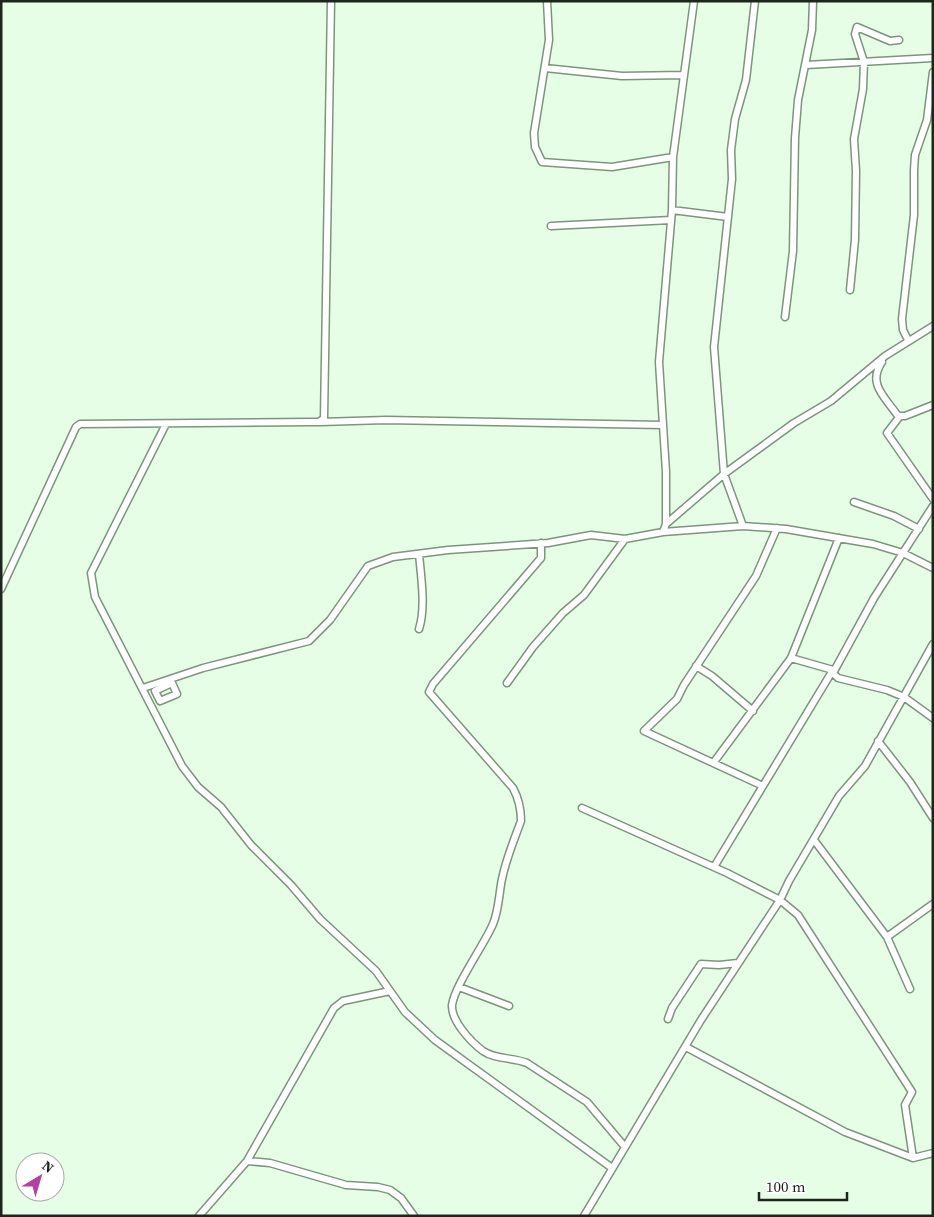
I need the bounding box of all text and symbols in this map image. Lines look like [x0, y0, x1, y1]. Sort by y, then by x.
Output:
north arrow [15, 1152, 65, 1202]
text: N [38, 1156, 58, 1178]
scale bar [759, 1170, 846, 1202]
text: 100 m [766, 1176, 806, 1197]

